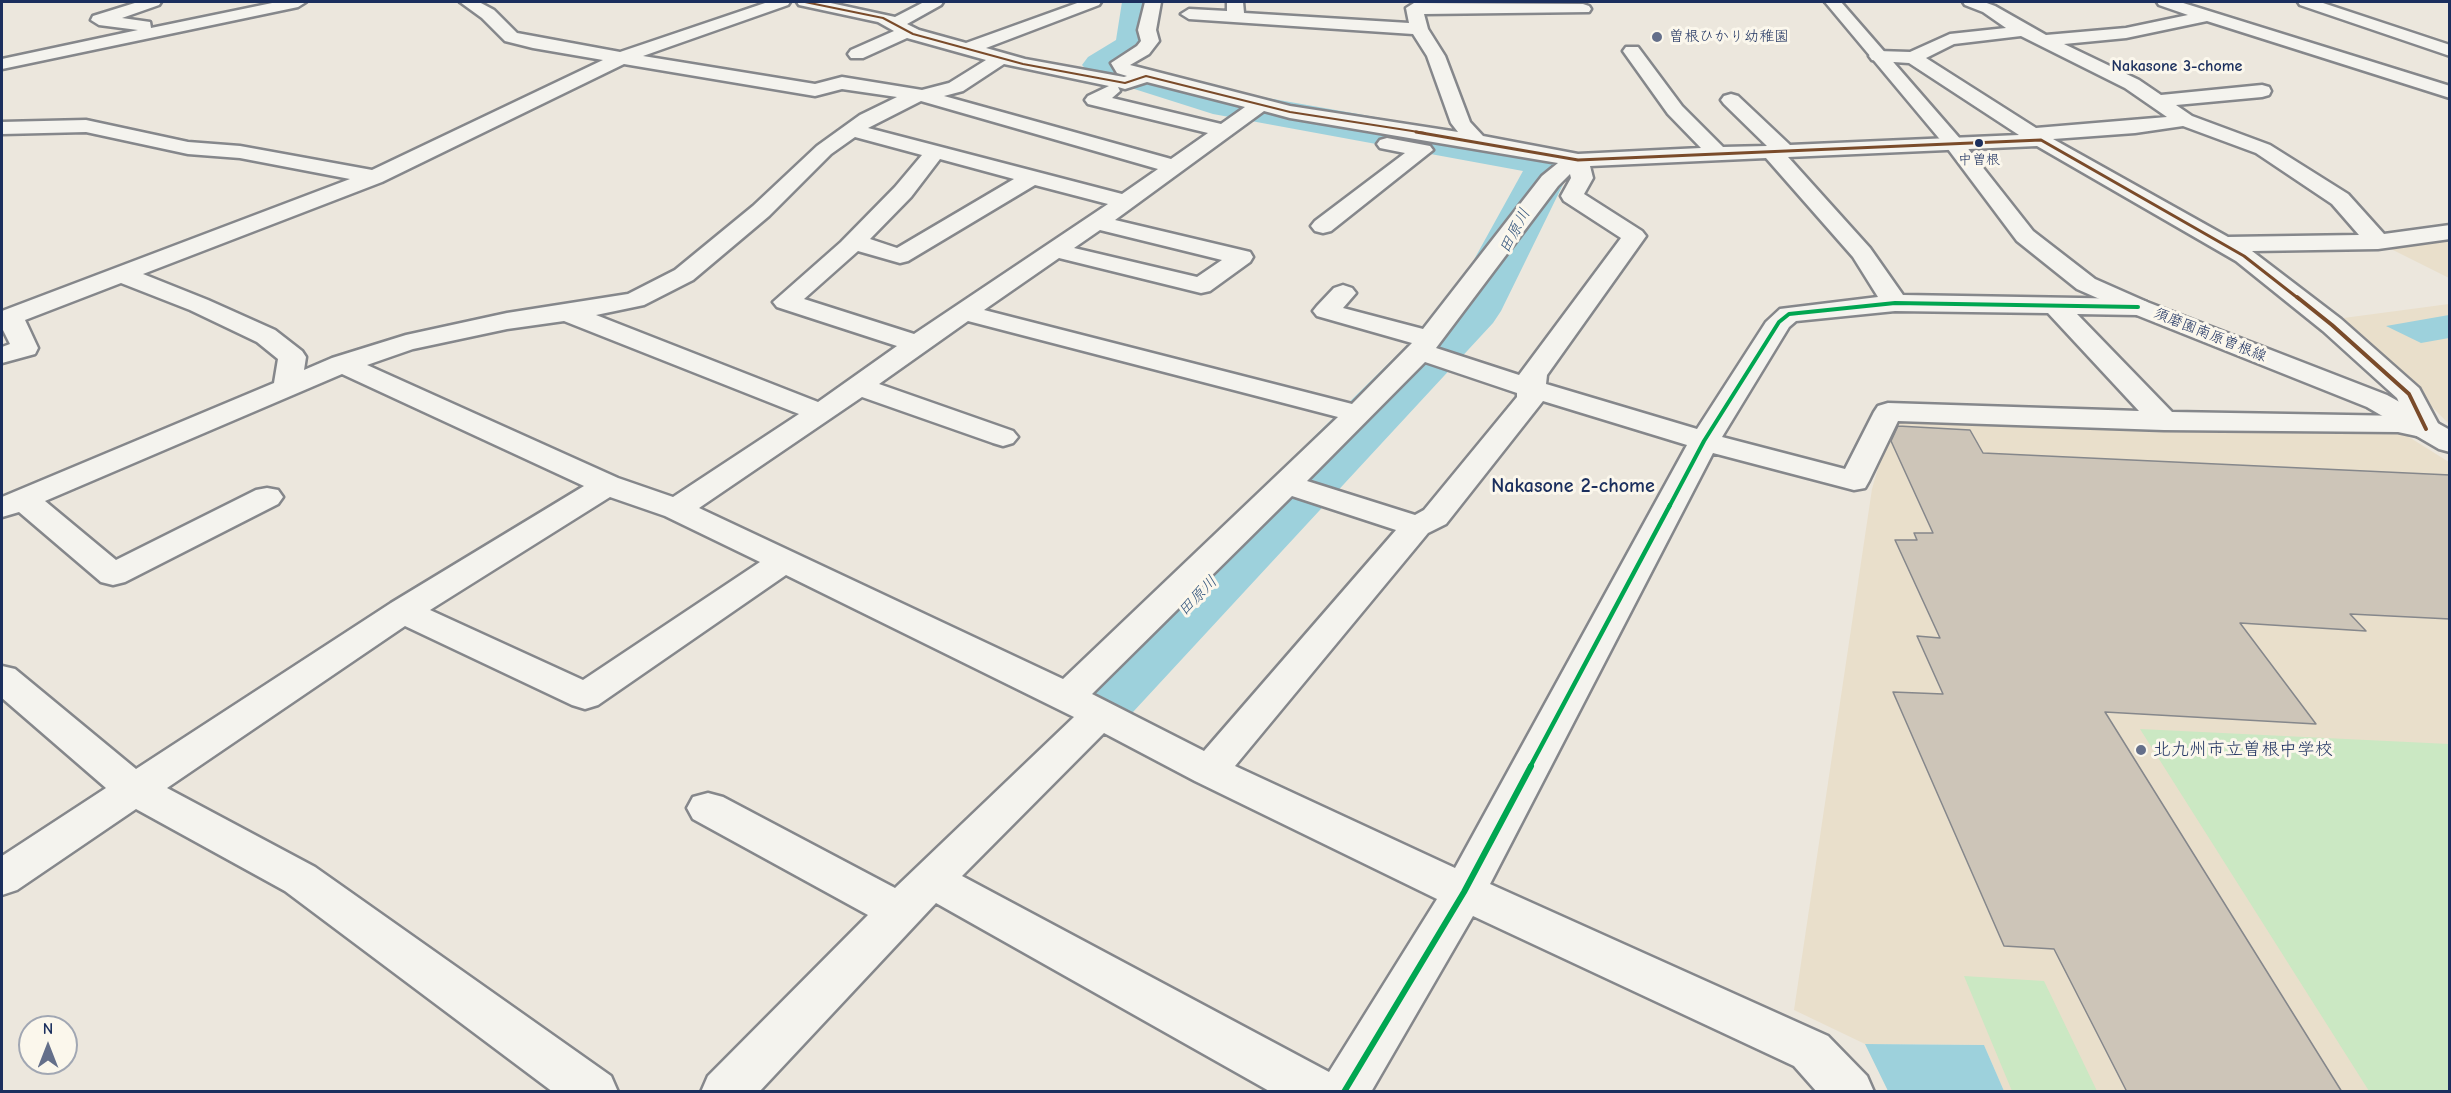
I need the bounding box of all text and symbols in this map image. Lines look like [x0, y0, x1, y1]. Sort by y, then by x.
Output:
place label: 曽根ひかり幼稚園 [1669, 28, 1789, 46]
marker: 曽根ひかり幼稚園 [1650, 30, 1664, 44]
district label: Nakasone 3-chome [2112, 56, 2242, 76]
marker: 中曽根 [1973, 137, 1985, 149]
place label: 中曽根 [1958, 152, 2000, 168]
water label: 田原川 [1495, 205, 1535, 257]
street label: 須磨園南原曽根線 [2151, 304, 2269, 366]
district label: Nakasone 2-chome [1491, 474, 1655, 498]
water label: 田原川 [1174, 572, 1222, 620]
place label: 北九州市立曽根中学校 [2153, 739, 2333, 761]
marker: 北九州市立曽根中学校 [2134, 743, 2148, 757]
north arrow [18, 1015, 78, 1075]
text: N [43, 1020, 53, 1038]

